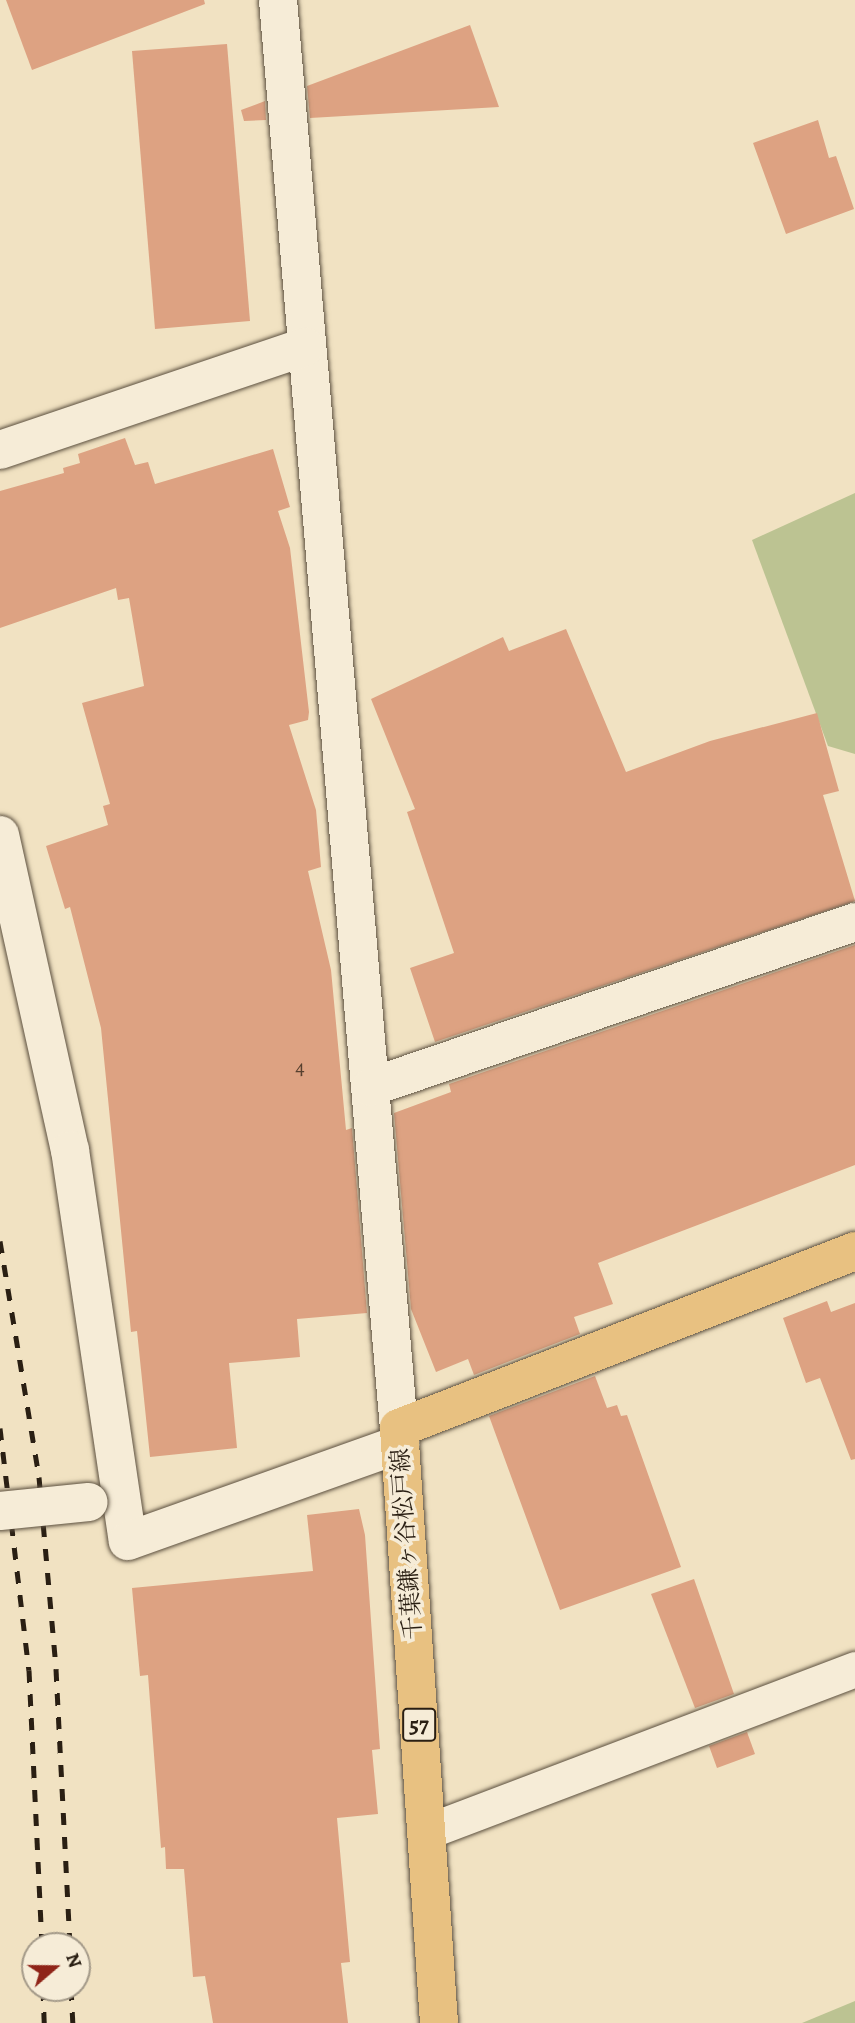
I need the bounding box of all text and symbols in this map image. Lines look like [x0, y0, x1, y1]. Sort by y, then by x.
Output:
house number: 4 [295, 1054, 305, 1080]
street label: 千葉鎌ヶ谷松戸線 [386, 1447, 428, 1641]
road number: 57 [402, 1706, 436, 1744]
north arrow [21, 1932, 91, 2002]
text: N [59, 1950, 88, 1971]

